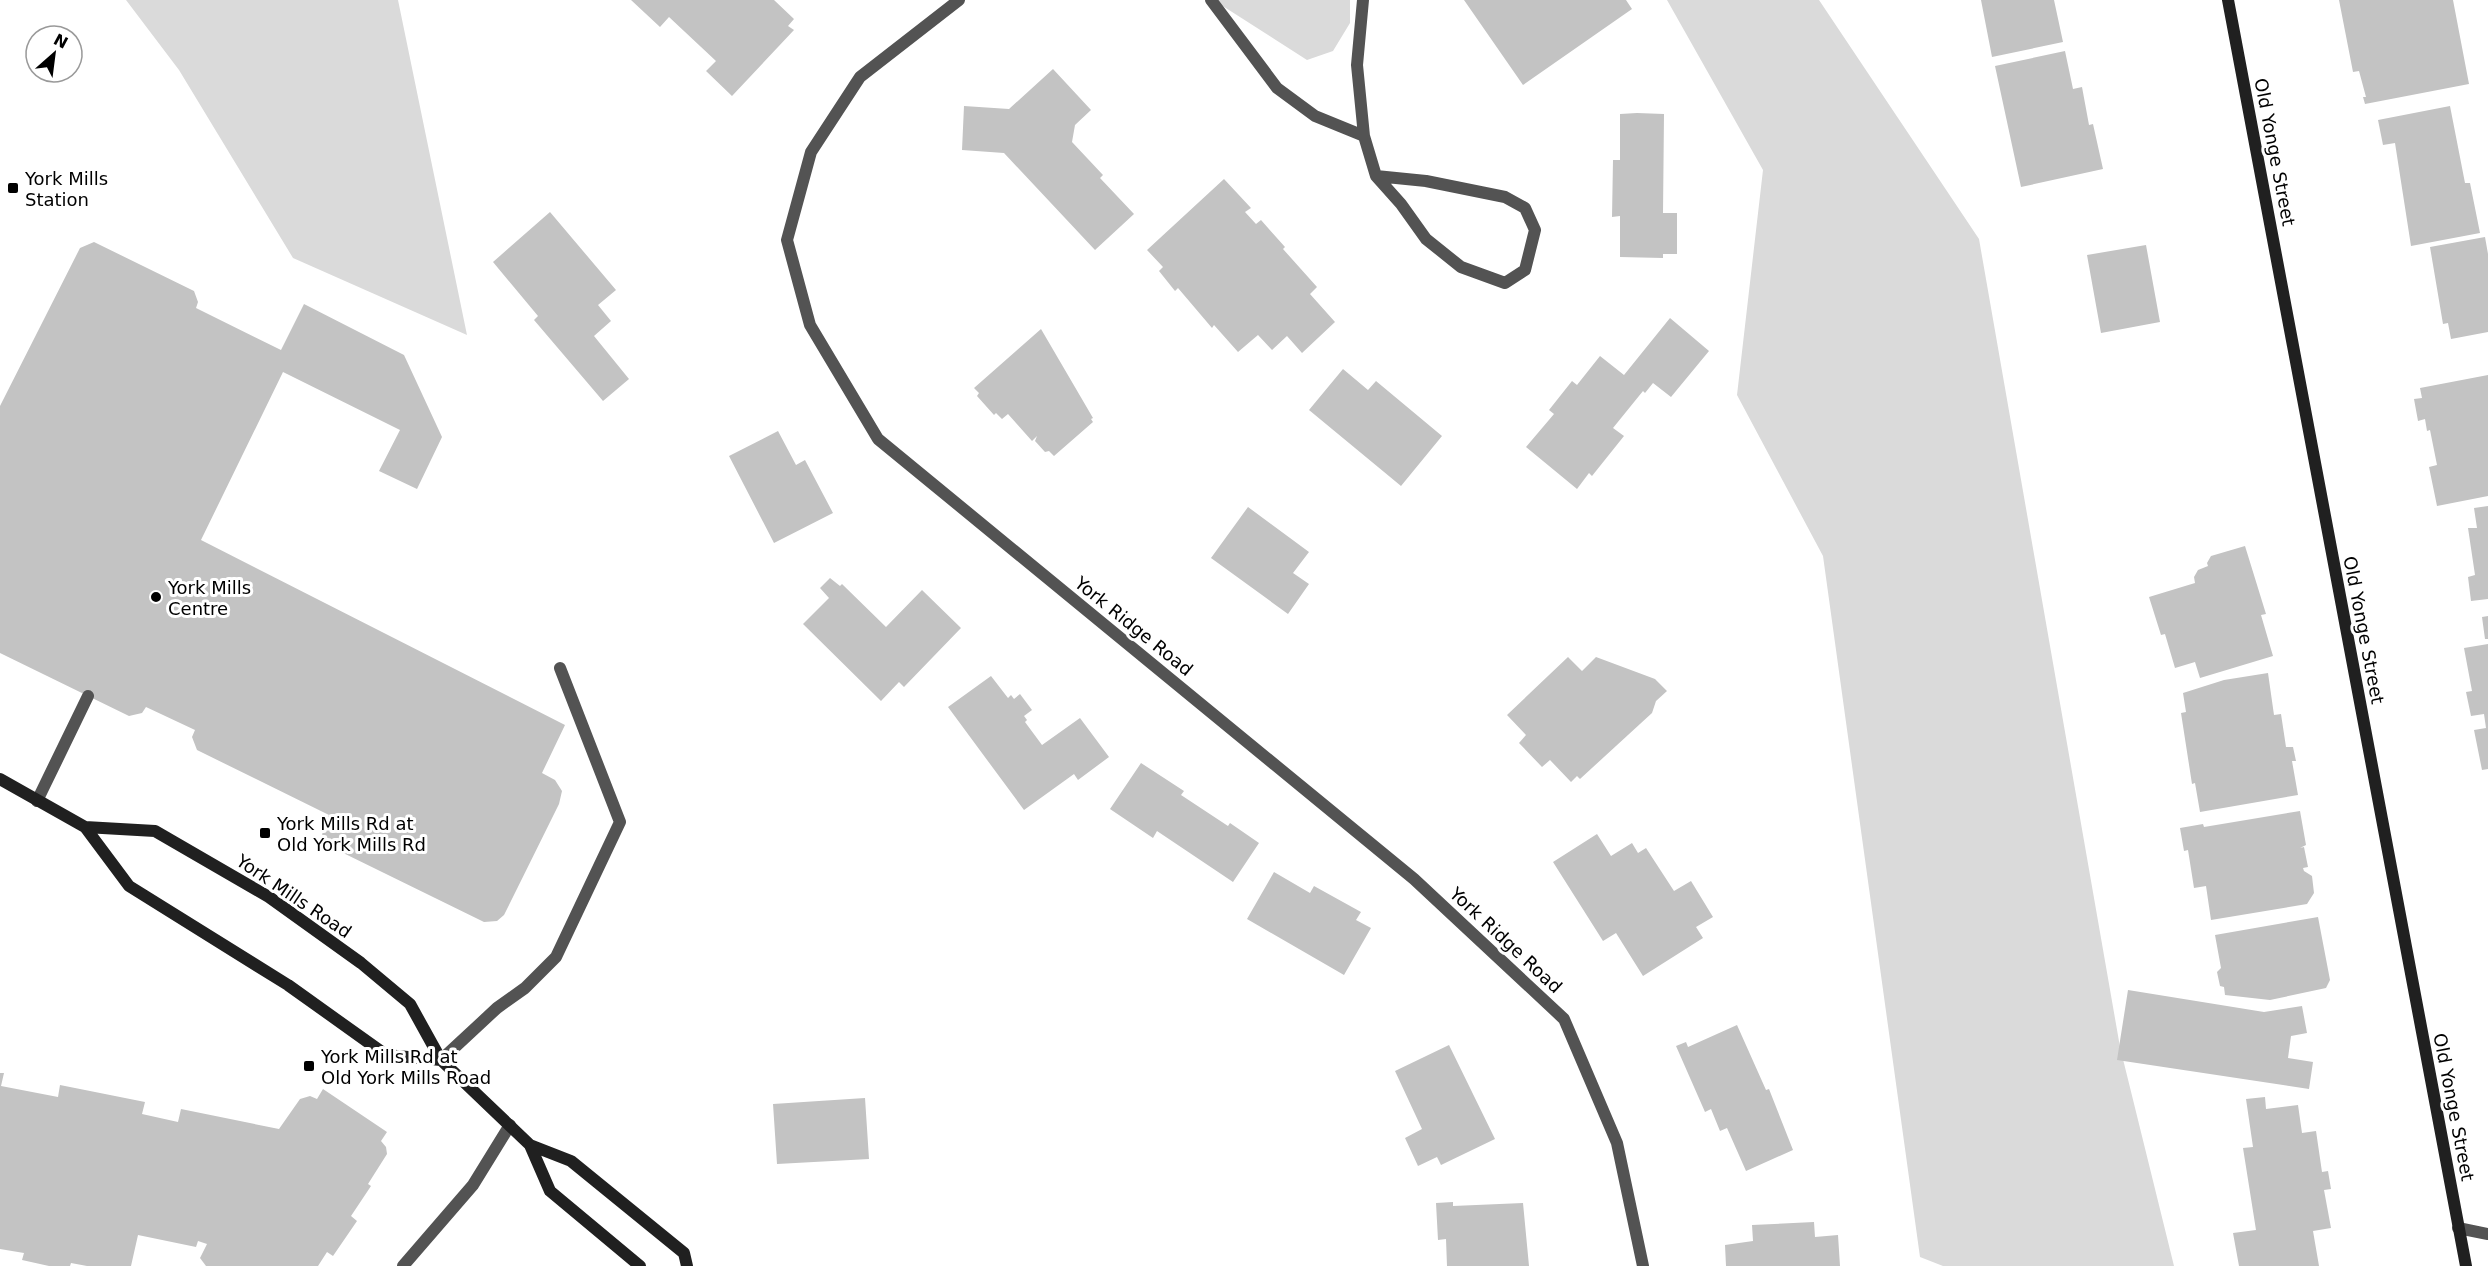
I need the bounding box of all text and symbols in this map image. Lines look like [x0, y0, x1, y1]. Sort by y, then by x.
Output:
north arrow [24, 24, 84, 84]
text: N [50, 30, 71, 53]
street label: Old Yonge Street [2250, 76, 2300, 228]
place label: York Mills Station [24, 168, 108, 210]
marker: York Mills Station [6, 181, 20, 195]
street label: Old Yonge Street [2339, 554, 2389, 706]
street label: York Ridge Road [1070, 571, 1197, 680]
place label: York Mills Centre [167, 577, 251, 619]
marker: York Mills Centre [149, 590, 163, 604]
place label: York Mills Rd at Old York Mills Rd [276, 813, 426, 855]
marker: York Mills Rd at Old York Mills Rd [258, 826, 272, 840]
street label: York Mills Road [232, 849, 355, 942]
street label: York Ridge Road [1445, 882, 1566, 997]
street label: Old Yonge Street [2429, 1031, 2479, 1183]
place label: York Mills Rd at Old York Mills Road [320, 1046, 491, 1088]
marker: York Mills Rd at Old York Mills Road [302, 1059, 316, 1073]

